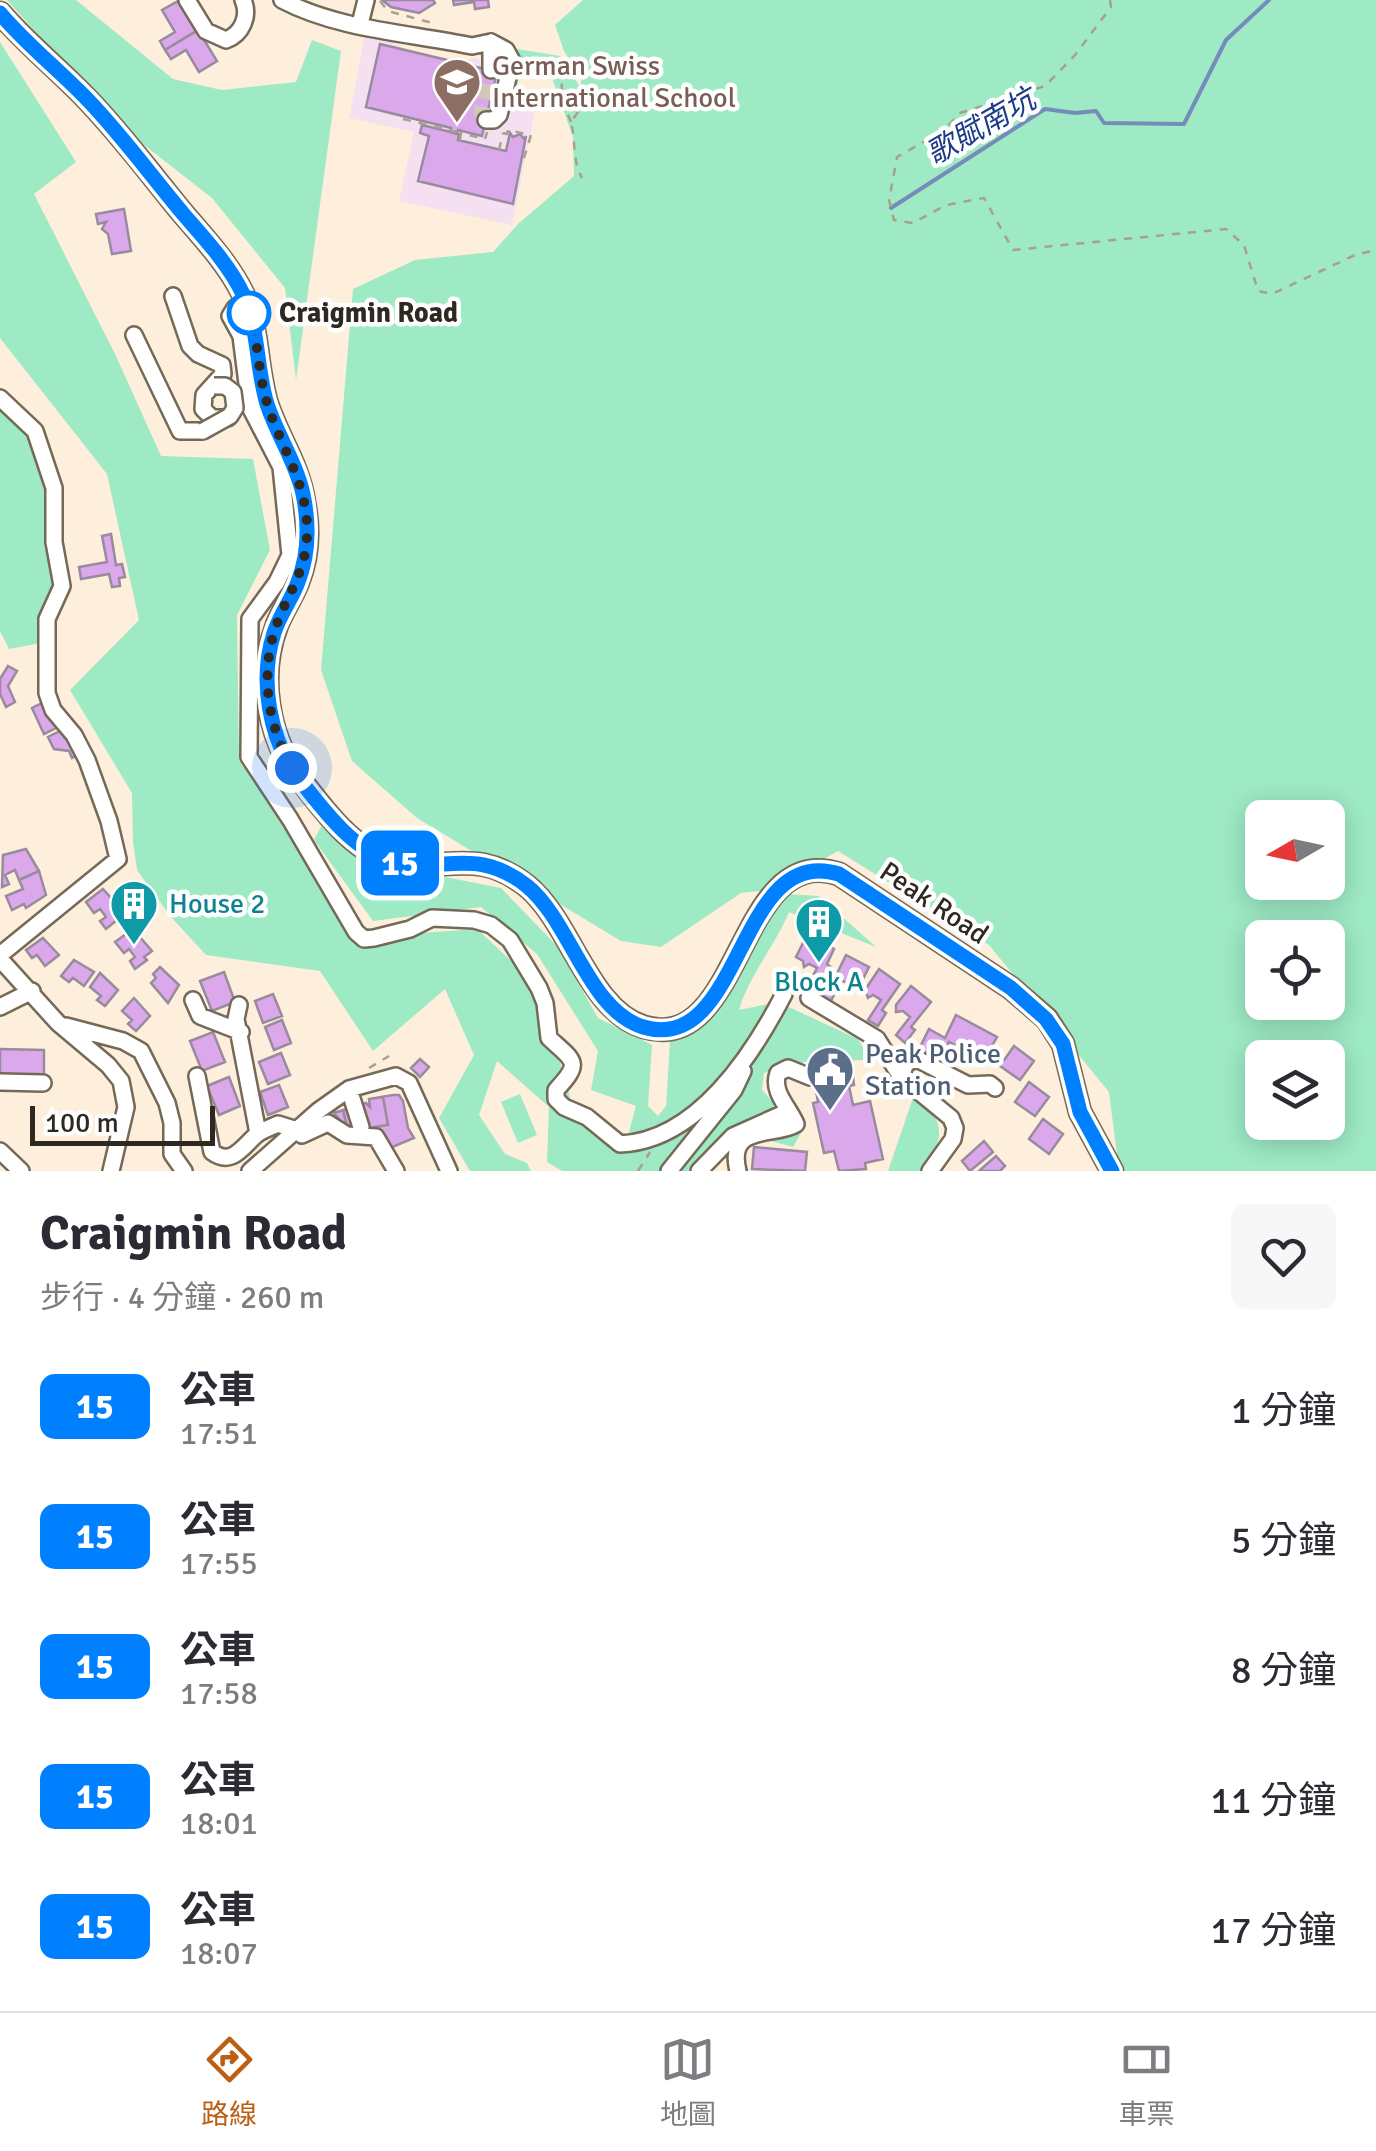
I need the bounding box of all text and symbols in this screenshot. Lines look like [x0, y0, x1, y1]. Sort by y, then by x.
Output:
place label: German Swiss International School [492, 49, 736, 115]
school or university icon: German Swiss International School [431, 56, 483, 124]
water label: 歌賦南坑 [920, 79, 1046, 173]
marker: Craigmin Road [228, 292, 270, 334]
place label: Craigmin Road [279, 296, 458, 330]
your location [267, 743, 317, 793]
north arrow [1245, 800, 1345, 900]
map controls [1245, 800, 1345, 1140]
line badge: 15 [355, 830, 445, 896]
text: 15 [381, 842, 419, 885]
street label: Peak Road [873, 854, 995, 952]
building icon: House 2 [108, 878, 160, 946]
place label: House 2 [169, 887, 265, 921]
building icon: Block A [793, 896, 845, 964]
button: locate [1245, 920, 1345, 1020]
place label: Block A [774, 965, 864, 999]
place label: Peak Police Station [865, 1037, 1001, 1103]
button: layers [1245, 1040, 1345, 1140]
public building icon: Peak Police Station [804, 1044, 856, 1112]
scale bar [30, 1101, 215, 1146]
text: 100 m [45, 1106, 119, 1140]
text: Craigmin Road [40, 1204, 347, 1263]
button: heart [1231, 1204, 1336, 1309]
text: 步行 · 4 分鐘 · 260 m [40, 1278, 324, 1317]
text: 公車 [180, 1367, 256, 1414]
text: 15 [76, 1385, 114, 1428]
text: 1 分鐘 [1231, 1387, 1336, 1434]
text: 17:51 [180, 1414, 258, 1453]
text: 公車 [180, 1497, 256, 1544]
text: 15 [76, 1515, 114, 1558]
text: 5 分鐘 [1231, 1517, 1336, 1564]
text: 17:55 [180, 1544, 258, 1583]
text: 公車 [180, 1627, 256, 1674]
text: 15 [76, 1645, 114, 1688]
text: 8 分鐘 [1231, 1647, 1336, 1694]
text: 17:58 [180, 1674, 258, 1713]
text: 公車 [180, 1757, 256, 1804]
text: 15 [76, 1775, 114, 1818]
text: 11 分鐘 [1211, 1777, 1336, 1824]
text: 18:01 [180, 1804, 258, 1843]
text: 公車 [180, 1887, 256, 1934]
text: 15 [76, 1905, 114, 1948]
text: 17 分鐘 [1211, 1907, 1336, 1954]
text: 18:07 [180, 1934, 258, 1973]
tab: 路線 [201, 2032, 257, 2132]
tab: 地圖 [660, 2032, 716, 2132]
tab: 車票 [1119, 2032, 1175, 2132]

